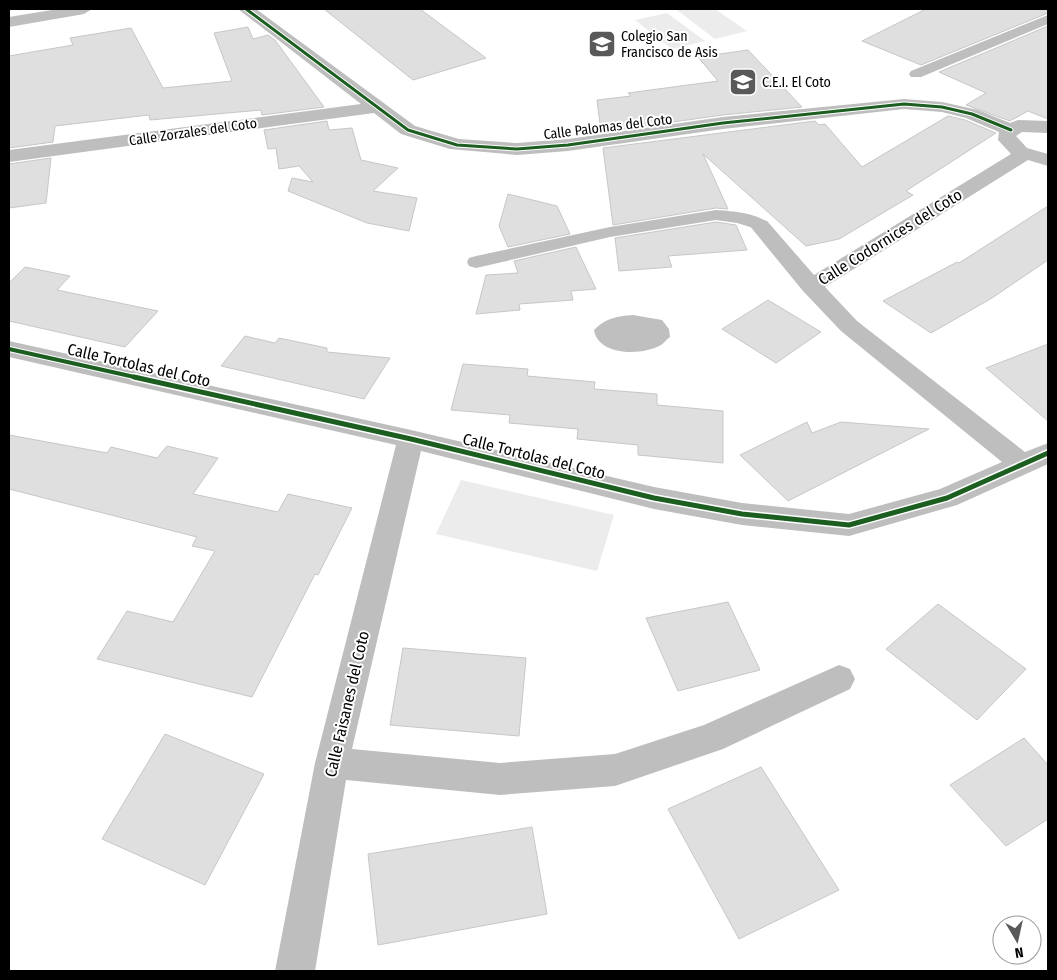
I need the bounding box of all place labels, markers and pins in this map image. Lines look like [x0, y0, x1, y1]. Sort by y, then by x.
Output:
place label: Colegio San Francisco de Asis [621, 28, 718, 61]
school or university icon: Colegio San Francisco de Asis [587, 29, 617, 59]
school or university icon: C.E.I. El Coto [728, 67, 758, 97]
place label: C.E.I. El Coto [762, 74, 831, 91]

